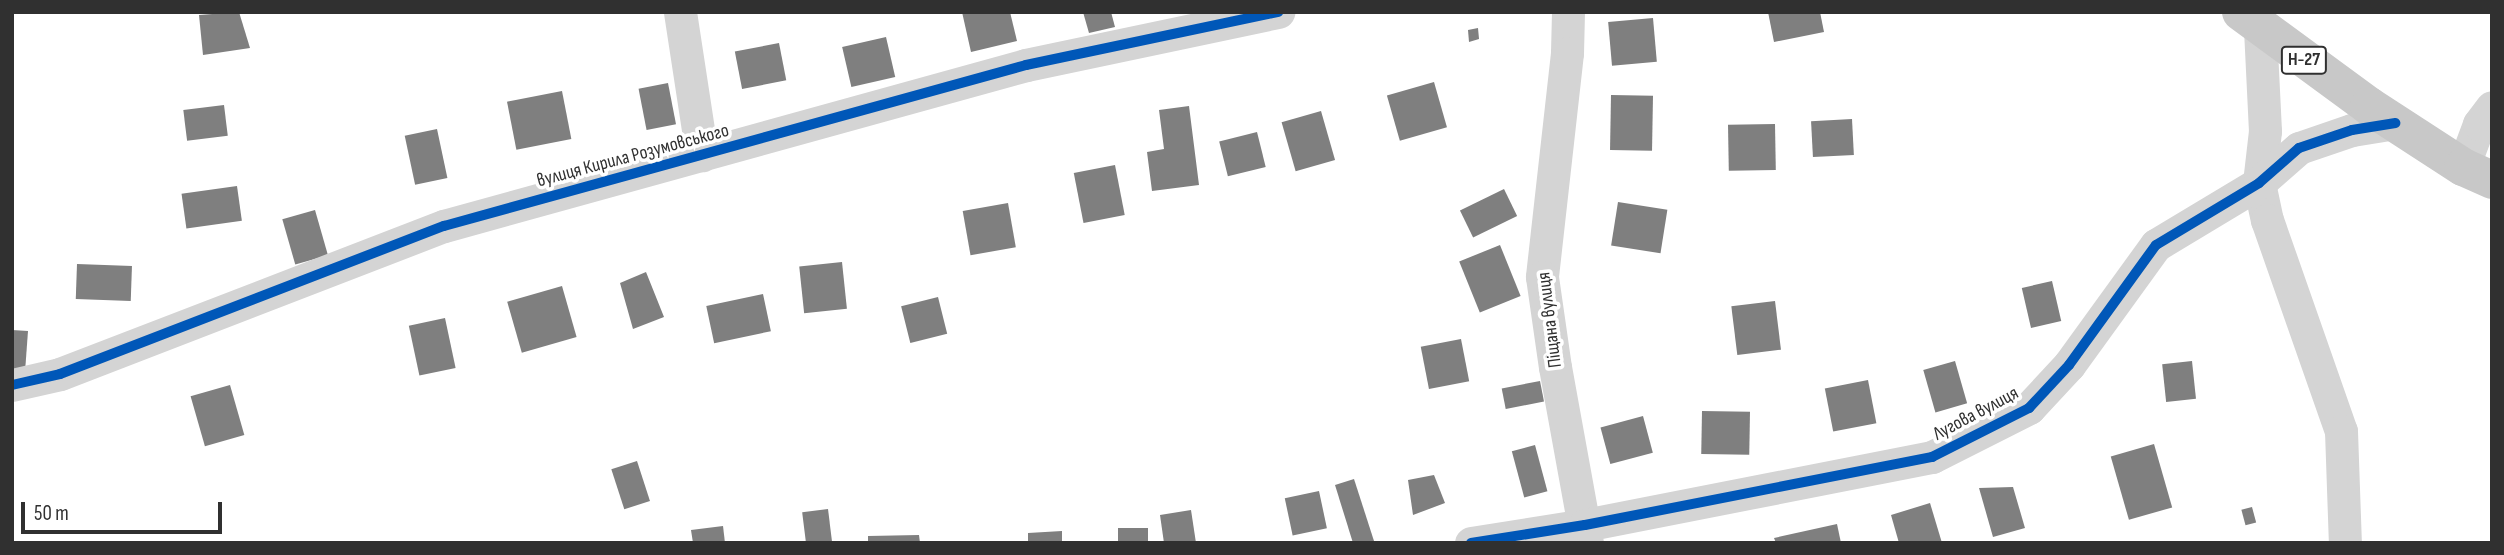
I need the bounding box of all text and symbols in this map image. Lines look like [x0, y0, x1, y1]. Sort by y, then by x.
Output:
road number: Н-27 [2280, 46, 2328, 74]
street label: вулиця Кирила Розумовського [535, 119, 731, 193]
street label: Піщана вулиця [1533, 271, 1567, 369]
street label: Лугова вулиця [1930, 382, 2022, 446]
scale bar [24, 489, 226, 532]
text: 50 m [34, 501, 69, 526]

